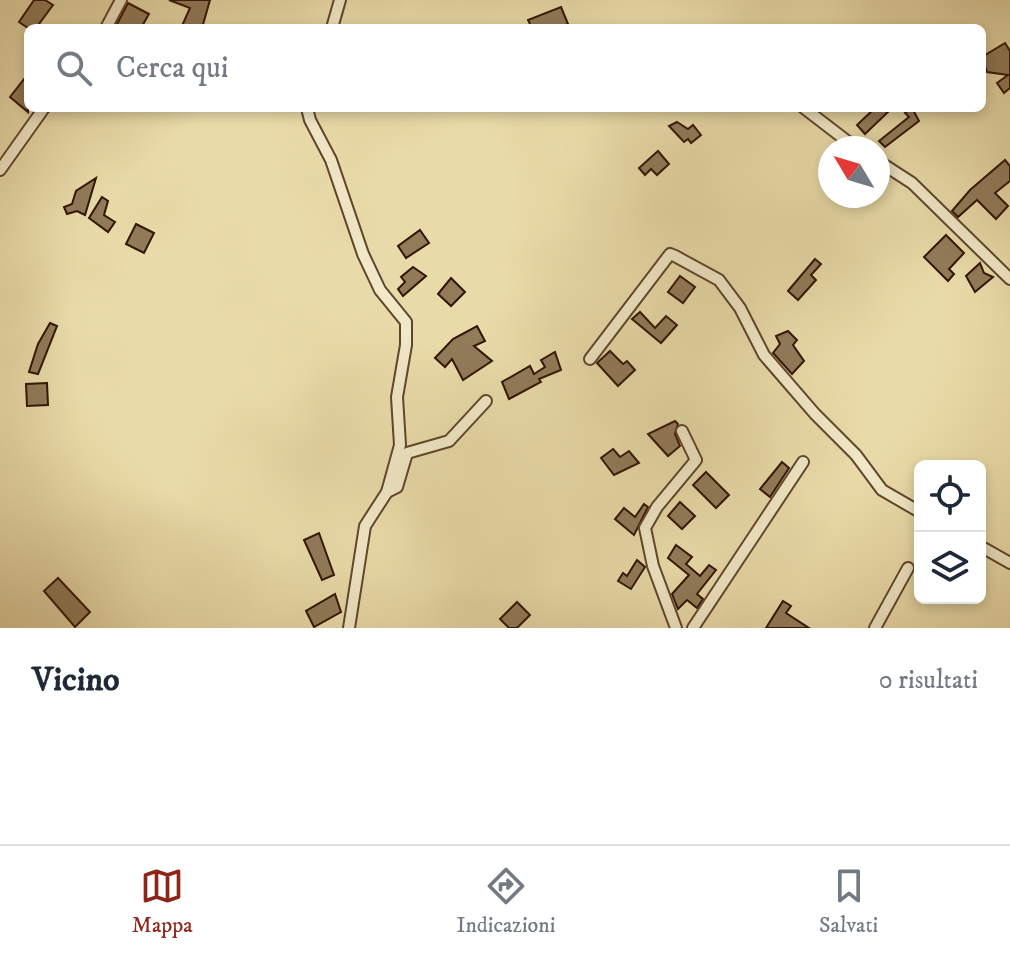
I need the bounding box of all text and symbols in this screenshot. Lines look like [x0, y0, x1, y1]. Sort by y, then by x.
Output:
search box [24, 24, 986, 112]
icon: search [52, 46, 96, 90]
text: Cerca qui [116, 50, 229, 87]
north arrow [818, 136, 890, 208]
map controls [914, 460, 986, 604]
button: locate [914, 460, 986, 532]
button: layers [914, 532, 986, 604]
text: Vicino [32, 659, 120, 701]
text: 0 risultati [879, 664, 978, 697]
tab: Mappa [132, 864, 193, 939]
tab: Indicazioni [456, 864, 555, 939]
tab: Salvati [819, 864, 878, 939]

